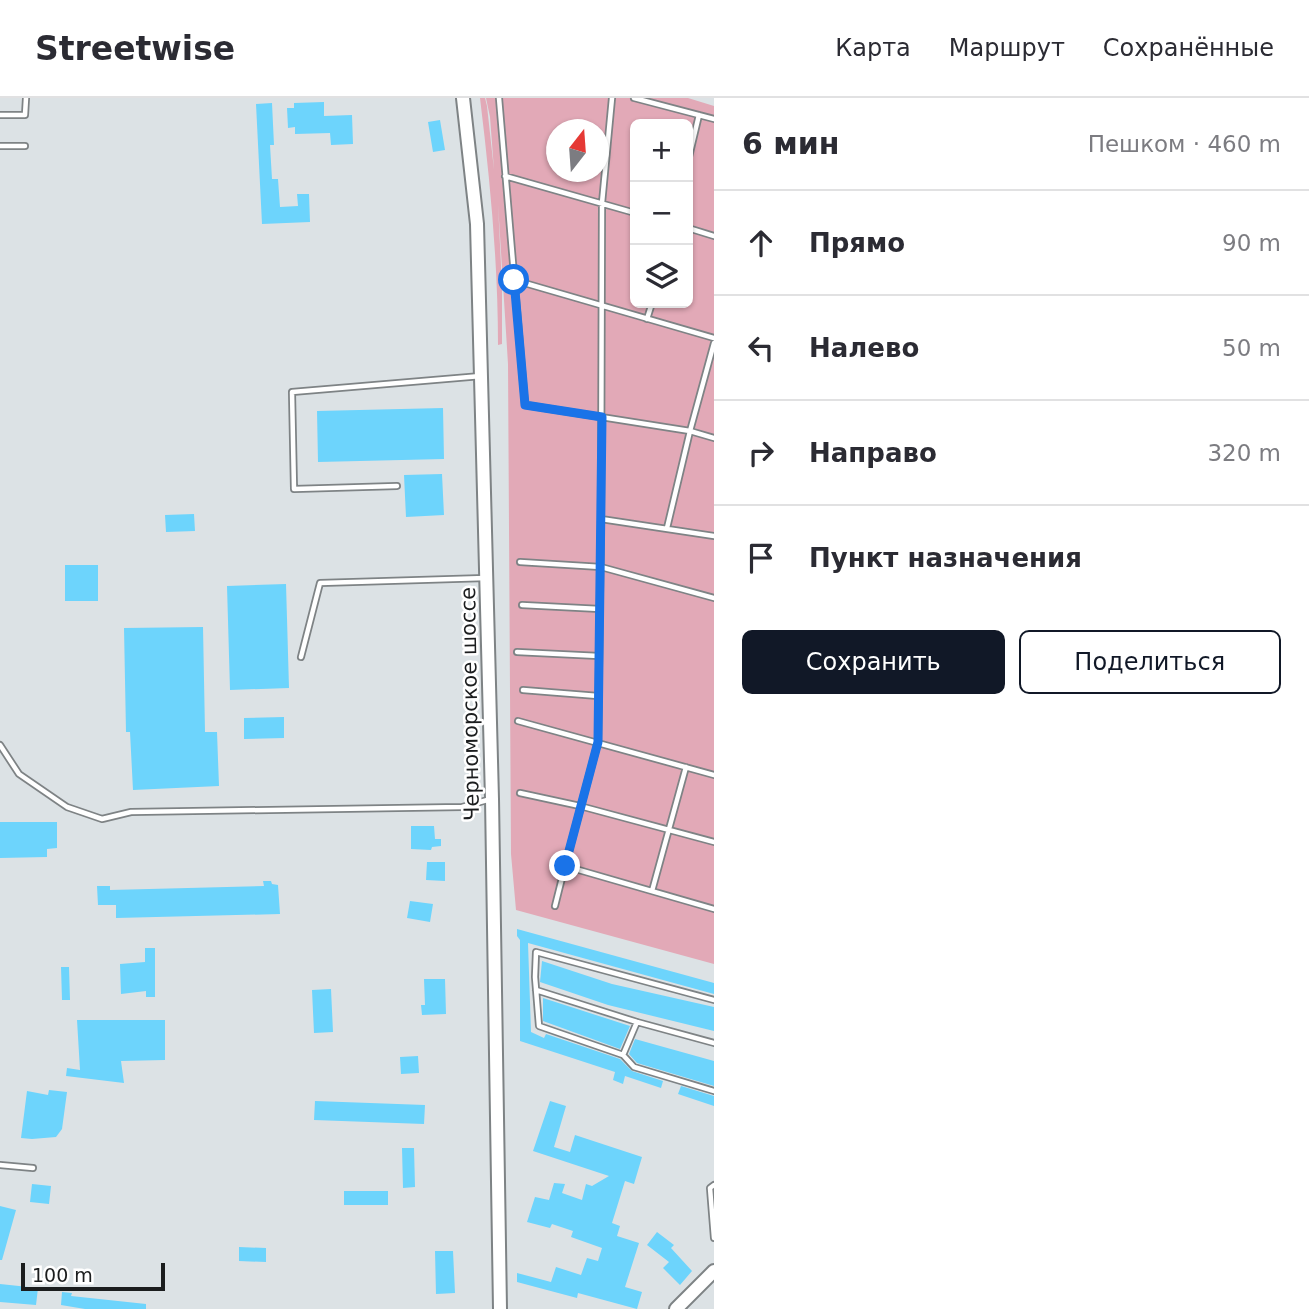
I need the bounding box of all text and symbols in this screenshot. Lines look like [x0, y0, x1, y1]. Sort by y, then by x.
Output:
text: Streetwise [35, 29, 235, 68]
text: Карта [835, 34, 911, 62]
text: Маршрут [949, 34, 1065, 62]
text: Сохранённые [1103, 34, 1274, 62]
north arrow [546, 119, 609, 182]
map controls [630, 119, 693, 308]
button: + [630, 119, 693, 182]
text: 6 мин [742, 126, 840, 161]
text: Пешком · 460 m [1088, 131, 1281, 157]
button: − [630, 182, 693, 245]
icon: ahead [742, 224, 780, 262]
text: Прямо [809, 228, 905, 258]
text: 90 m [1222, 230, 1281, 256]
button: layers [630, 245, 693, 308]
route start [498, 264, 529, 295]
icon: left [742, 329, 780, 367]
text: Налево [809, 333, 919, 363]
text: 50 m [1222, 335, 1281, 361]
icon: right [742, 434, 780, 472]
text: Направо [809, 438, 937, 468]
text: 320 m [1207, 440, 1281, 466]
icon: arrive [742, 539, 780, 577]
text: Пункт назначения [809, 543, 1082, 573]
street label: Черноморское шоссе [456, 587, 484, 821]
button: Сохранить [742, 630, 1005, 694]
button: Поделиться [1019, 630, 1281, 694]
route end [549, 850, 580, 881]
scale bar [21, 1260, 164, 1292]
text: 100 m [32, 1264, 93, 1286]

